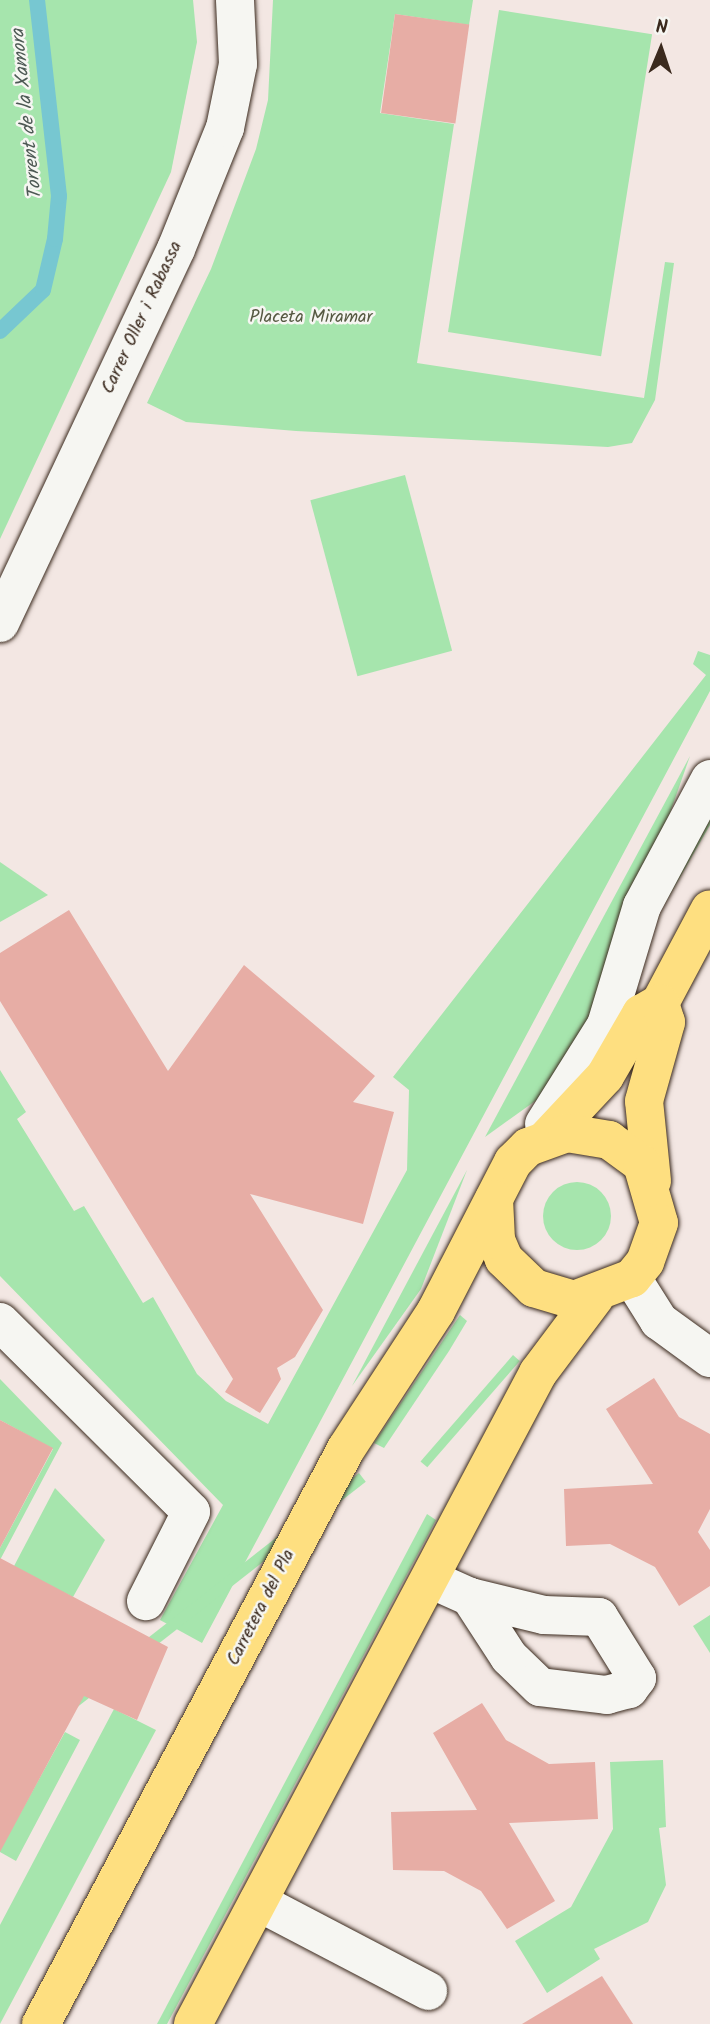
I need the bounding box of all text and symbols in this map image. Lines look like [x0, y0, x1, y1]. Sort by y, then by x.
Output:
text: N [655, 13, 668, 43]
north arrow [626, 14, 696, 84]
water label: Torrent de la Xamora [8, 28, 48, 200]
street label: Carrer Oller i Rabassa [98, 238, 188, 398]
park label: Placeta Miramar [250, 307, 372, 329]
street label: Carretera del Pla [223, 1546, 301, 1670]

